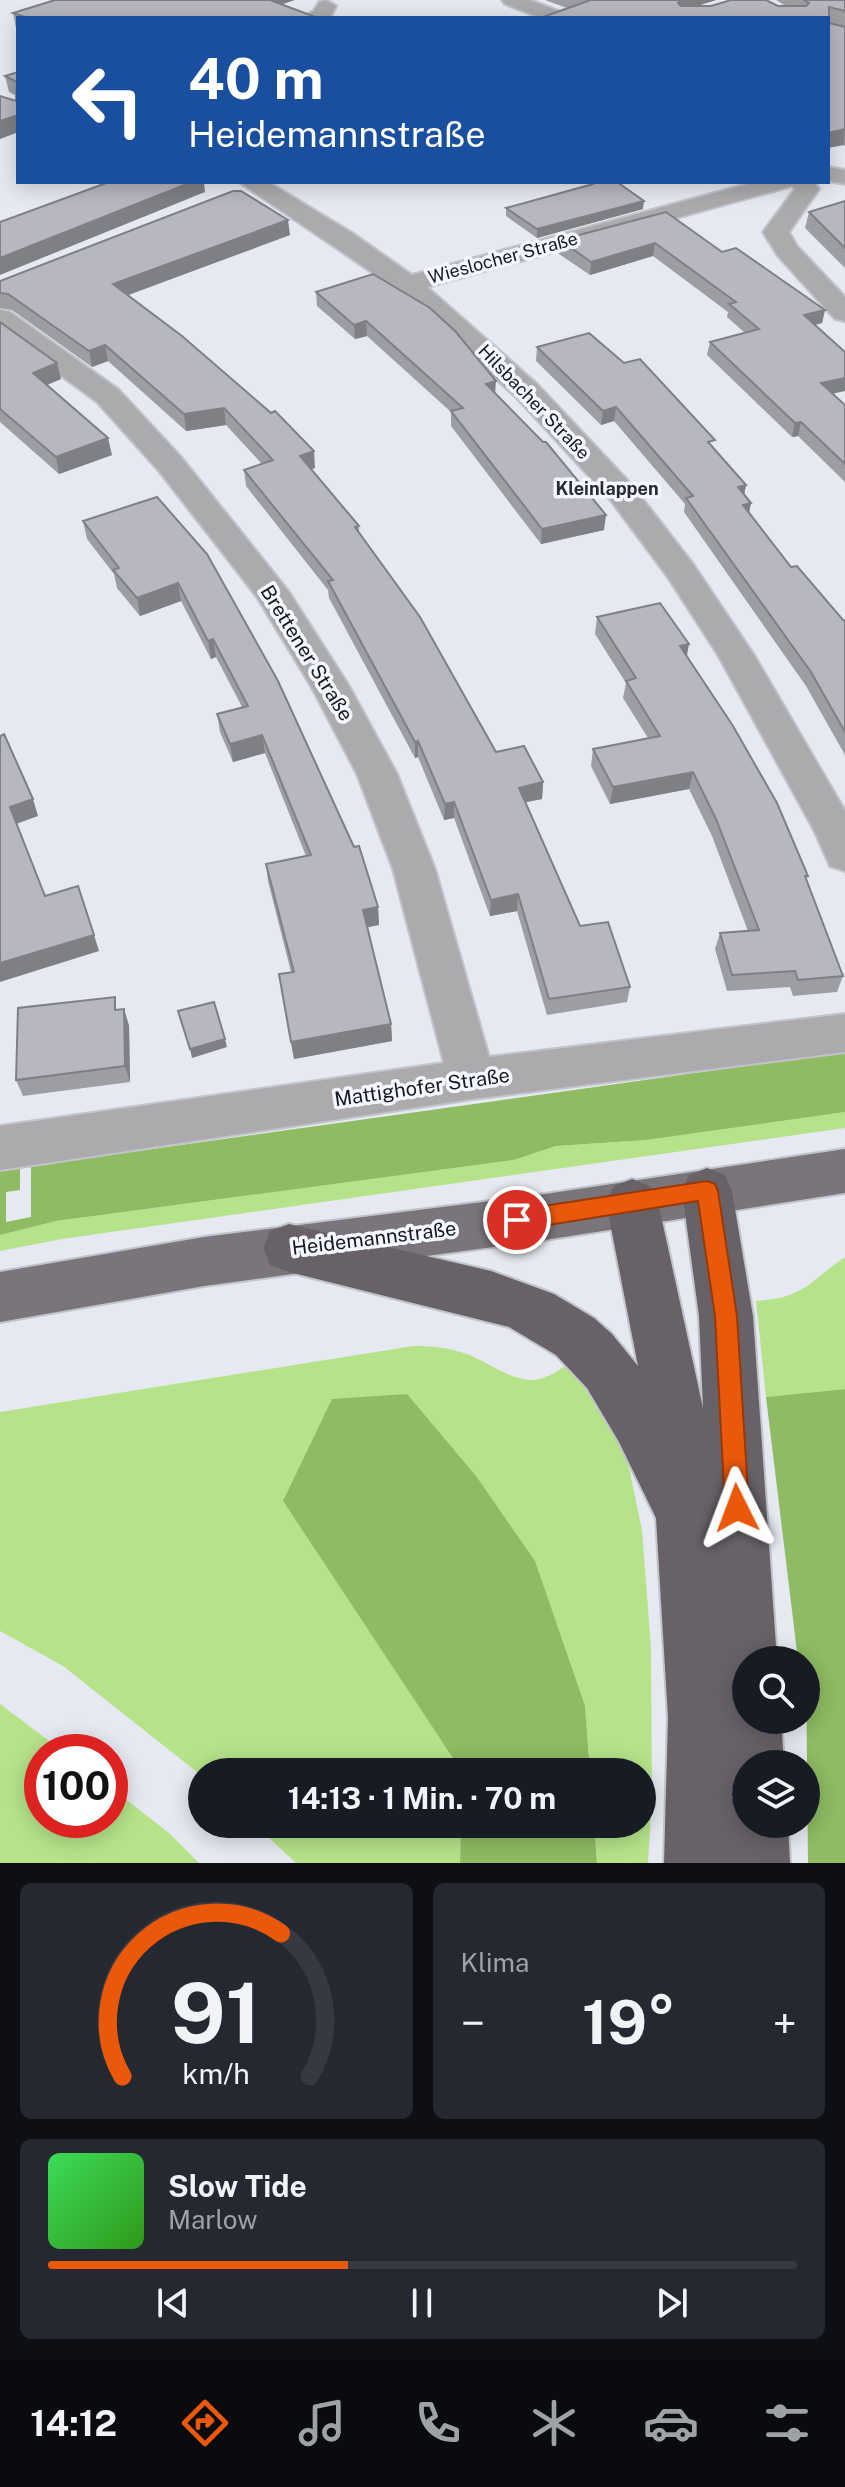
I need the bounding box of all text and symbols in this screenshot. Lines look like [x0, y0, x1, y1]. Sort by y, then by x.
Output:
text: 40 m [188, 46, 324, 112]
icon: left [56, 48, 160, 152]
text: Heidemannstraße [188, 113, 486, 155]
street label: Wieslocher Straße [426, 227, 580, 288]
street label: Hilsbacher Straße [474, 340, 594, 463]
district label: Kleinlappen [555, 478, 659, 499]
street label: Brettener Straße [256, 581, 358, 725]
street label: Mattighofer Straße [333, 1063, 511, 1111]
pin [483, 1186, 551, 1254]
icon: arrive [495, 1198, 539, 1242]
street label: Heidemannstraße [290, 1216, 458, 1260]
position arrow [695, 1466, 779, 1550]
map controls [732, 1646, 820, 1838]
button: search [732, 1646, 820, 1734]
speed limit sign: 100 [24, 1734, 128, 1838]
button: layers [732, 1750, 820, 1838]
text: 14:13 · 1 Min. · 70 m [288, 1780, 556, 1816]
text: Klima [461, 1947, 529, 1978]
text: 91 [171, 1964, 261, 2062]
text: 19° [582, 1987, 676, 2058]
text: − [461, 1997, 485, 2049]
text: + [773, 1997, 797, 2049]
text: km/h [183, 2057, 250, 2090]
text: Slow Tide [168, 2168, 307, 2204]
text: Marlow [168, 2204, 258, 2235]
icon: previous [151, 2281, 195, 2325]
icon: pause [400, 2281, 444, 2325]
icon: next [650, 2281, 694, 2325]
icon: directions [177, 2395, 233, 2451]
icon: music [294, 2395, 350, 2451]
icon: phone [410, 2395, 466, 2451]
icon: climate [526, 2395, 582, 2451]
icon: car [643, 2395, 699, 2451]
icon: filters [759, 2395, 815, 2451]
text: 14:12 [30, 2402, 117, 2444]

